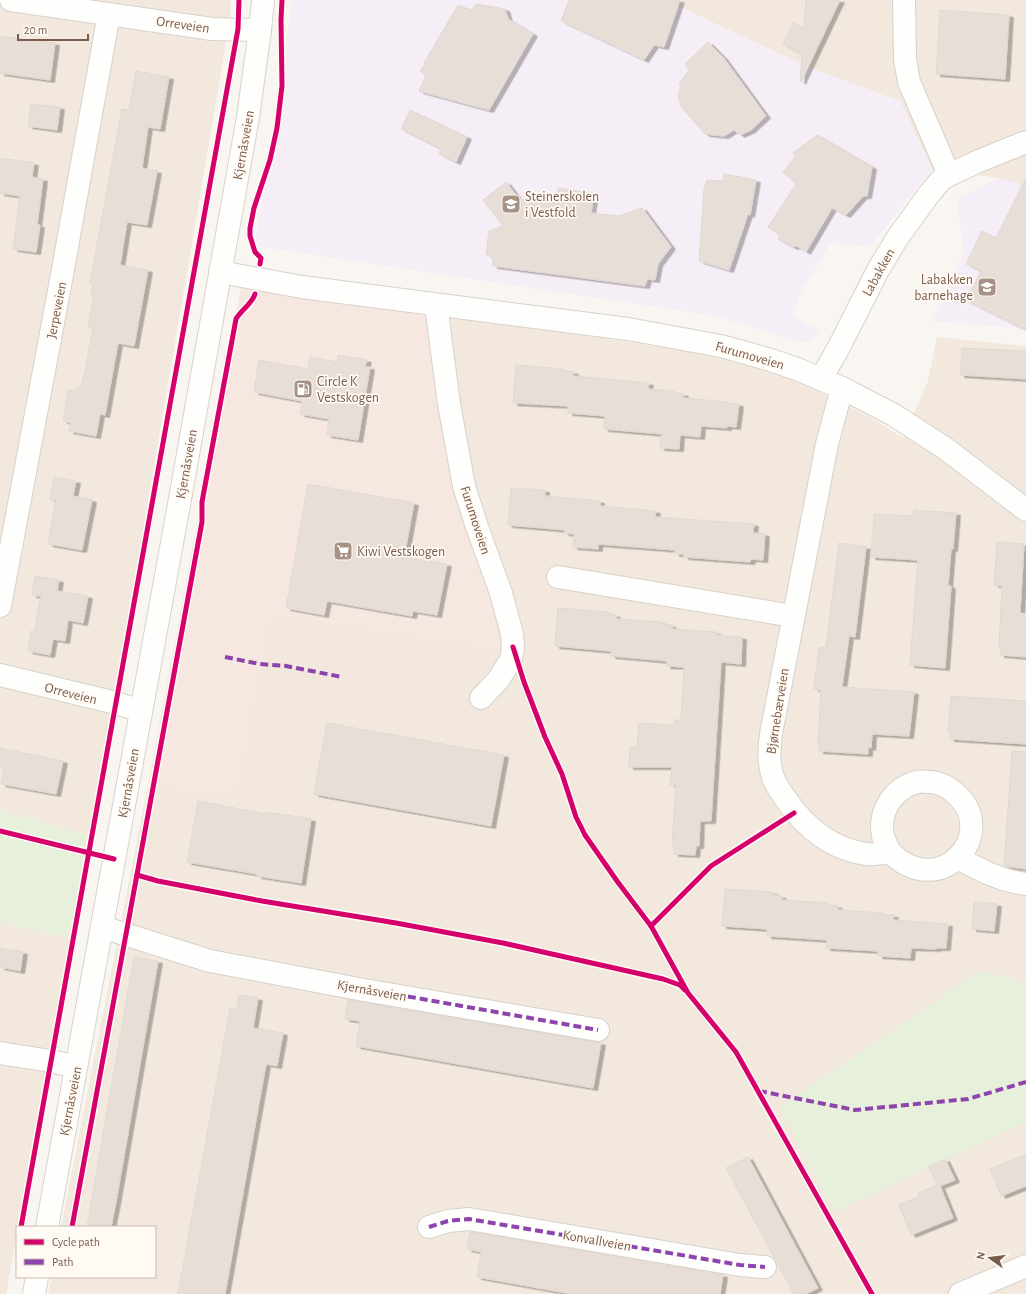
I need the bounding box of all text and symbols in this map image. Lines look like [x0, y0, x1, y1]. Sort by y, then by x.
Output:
street label: Orreveien [155, 14, 210, 36]
scale bar [18, 16, 88, 42]
text: 20 m [24, 24, 47, 36]
street label: Kjernåsveien [231, 109, 257, 181]
place label: Steinerskolen i Vestfold [525, 190, 599, 220]
school or university icon: Steinerskolen i Vestfold [500, 193, 522, 215]
street label: Labakken [860, 246, 898, 299]
place label: Labakken barnehage [914, 273, 973, 303]
school or university icon: Labakken barnehage [976, 276, 998, 298]
street label: Jerpeveien [45, 280, 69, 340]
street label: Furumoveien [714, 339, 786, 372]
place label: Circle K Vestskogen [317, 375, 379, 405]
fuel station icon: Circle K Vestskogen [292, 378, 314, 400]
street label: Kjernåsveien [174, 428, 200, 500]
street label: Furumoveien [457, 484, 493, 556]
supermarket icon: Kiwi Vestskogen [332, 540, 354, 562]
place label: Kiwi Vestskogen [357, 545, 445, 559]
street label: Bjørnebærveien [764, 667, 792, 755]
street label: Orreveien [43, 681, 98, 707]
street label: Kjernåsveien [116, 747, 142, 819]
street label: Kjernåsveien [336, 978, 408, 1004]
street label: Kjernåsveien [57, 1065, 85, 1137]
legend [16, 1226, 156, 1278]
street label: Konvallveien [561, 1228, 632, 1254]
text: Cycle path [52, 1236, 100, 1249]
north arrow [970, 1238, 1010, 1278]
text: N [975, 1251, 987, 1261]
text: Path [52, 1256, 74, 1268]

